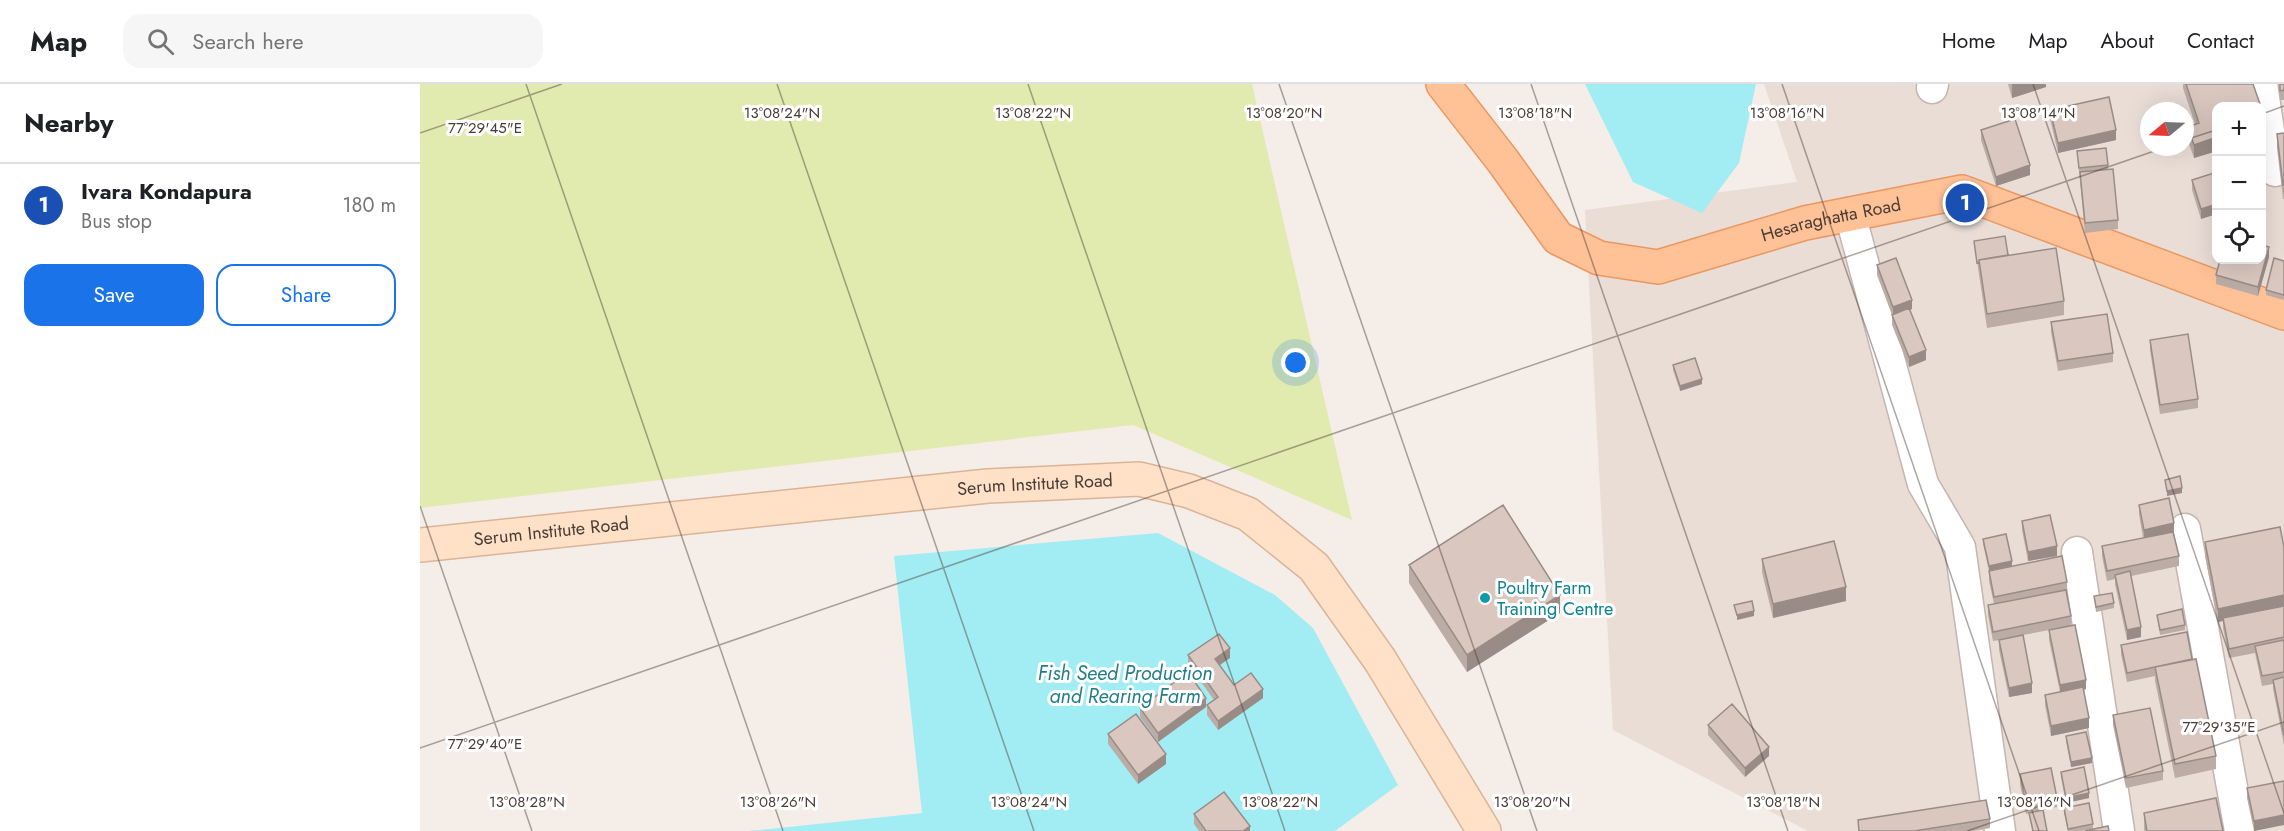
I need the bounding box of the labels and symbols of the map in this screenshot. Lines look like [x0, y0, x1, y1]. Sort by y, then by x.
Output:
text: 13°08'24"N [744, 102, 820, 124]
text: 13°08'22"N [995, 102, 1071, 124]
text: 13°08'20"N [1246, 102, 1322, 124]
text: 13°08'18"N [1498, 102, 1572, 124]
text: 13°08'16"N [1750, 102, 1824, 124]
text: 13°08'14"N [2001, 102, 2075, 124]
north arrow [2140, 102, 2194, 156]
text: 77°29'45"E [448, 117, 522, 139]
pin: 1 [1946, 180, 1984, 226]
street label: Hesaraghatta Road [1758, 191, 1903, 248]
your location [1281, 348, 1310, 377]
street label: Serum Institute Road [956, 467, 1113, 502]
street label: Serum Institute Road [472, 510, 630, 552]
place label: Poultry Farm Training Centre [1497, 575, 1613, 622]
marker: Poultry Farm Training Centre [1478, 591, 1492, 605]
water label: Fish Seed Production and Rearing Farm [1038, 659, 1212, 711]
text: 77°29'35"E [2182, 716, 2256, 738]
text: 77°29'40"E [448, 733, 522, 755]
text: 13°08'28"N [489, 791, 565, 813]
text: 13°08'26"N [740, 791, 816, 813]
text: 13°08'24"N [991, 791, 1067, 813]
text: 13°08'22"N [1242, 791, 1318, 813]
text: 13°08'20"N [1494, 791, 1570, 813]
text: 13°08'18"N [1746, 791, 1820, 813]
text: 13°08'16"N [1997, 791, 2071, 813]

